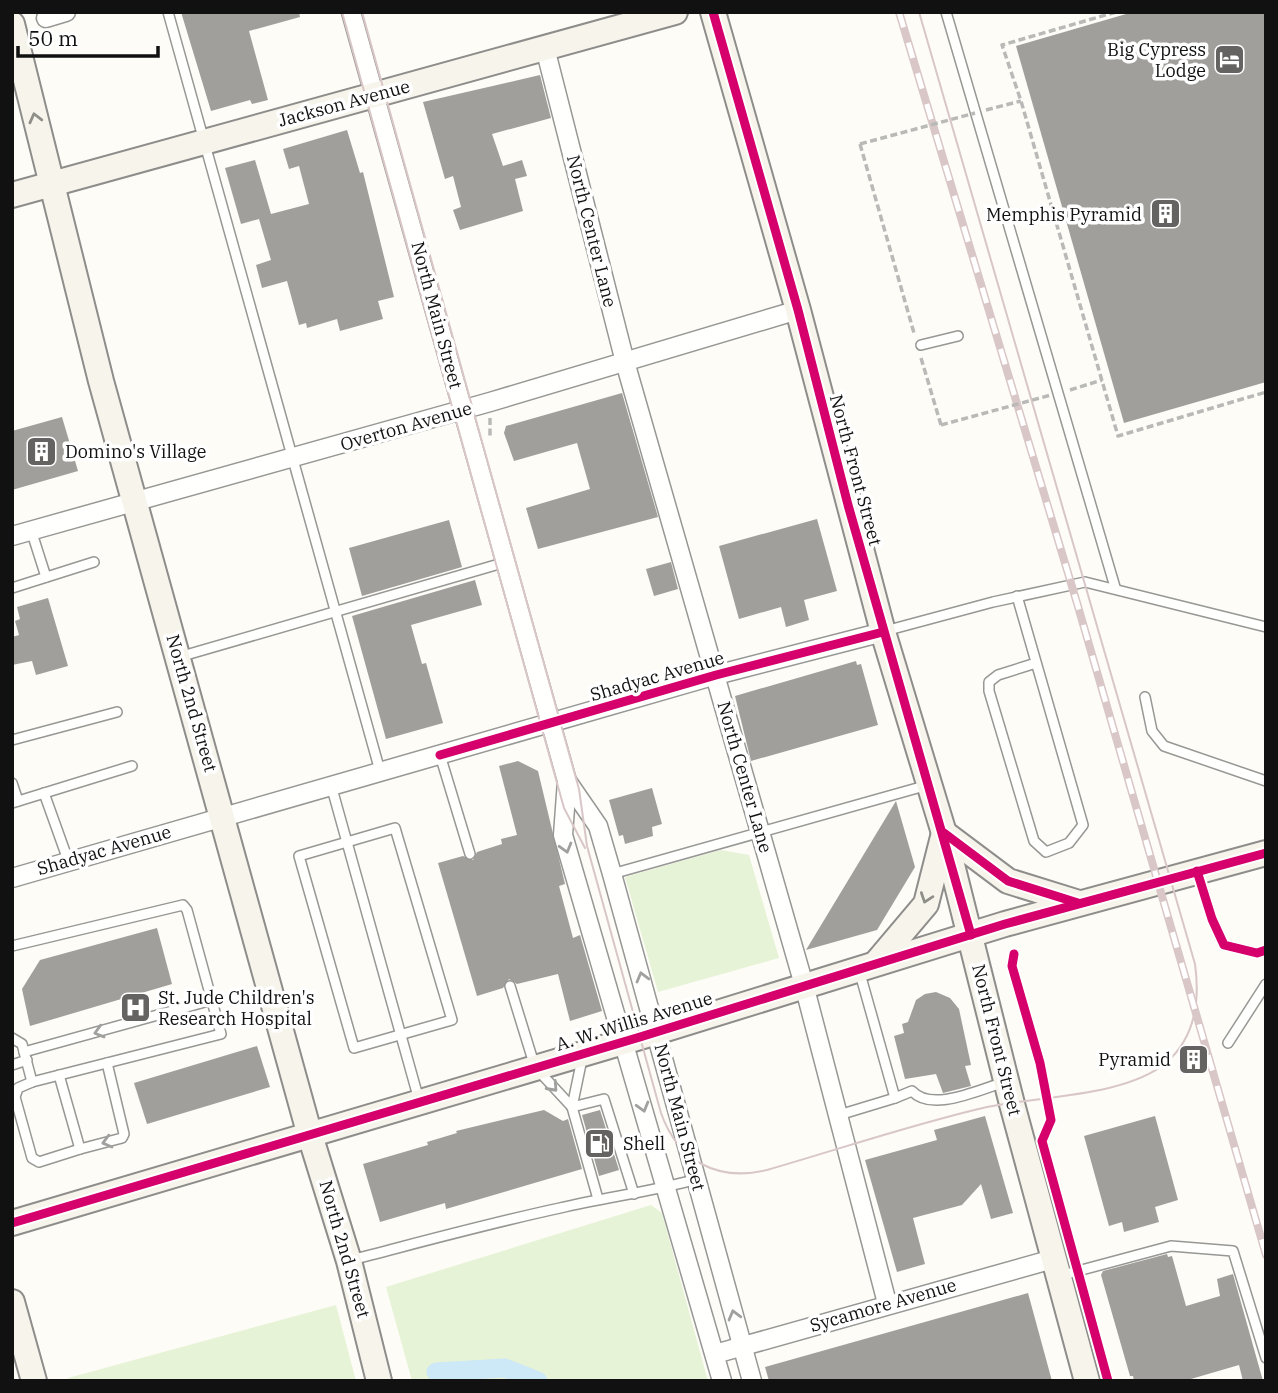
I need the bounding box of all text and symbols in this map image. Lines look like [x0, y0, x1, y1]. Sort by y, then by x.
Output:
scale bar [18, 14, 158, 58]
text: 50 m [28, 24, 78, 52]
place label: Big Cypress Lodge [1107, 38, 1206, 82]
hotel icon: Big Cypress Lodge [1212, 42, 1246, 76]
street label: Jackson Avenue [276, 74, 412, 132]
one-way arrow [29, 112, 44, 124]
street label: North Center Lane [562, 152, 622, 310]
building icon: Memphis Pyramid [1148, 197, 1182, 231]
place label: Memphis Pyramid [986, 203, 1142, 226]
street label: North Main Street [406, 239, 468, 391]
street label: North Front Street [825, 392, 887, 548]
street label: Overton Avenue [338, 396, 474, 456]
building icon: Domino's Village [25, 434, 59, 468]
place label: Domino's Village [65, 440, 206, 463]
street label: North 2nd Street [161, 632, 223, 774]
street label: Shadyac Avenue [587, 646, 727, 706]
street label: North Center Lane [712, 699, 778, 855]
street label: Shadyac Avenue [34, 820, 174, 880]
one-way arrow [558, 842, 573, 854]
one-way arrow [920, 892, 934, 904]
street label: North Front Street [967, 962, 1027, 1118]
one-way arrow [635, 971, 650, 983]
place label: St. Jude Children's Research Hospital [158, 986, 315, 1030]
street label: A. W. Willis Avenue [553, 986, 715, 1056]
hospital icon: St. Jude Children's Research Hospital [118, 990, 152, 1024]
one-way arrow [93, 1023, 105, 1038]
street label: North Main Street [649, 1041, 711, 1193]
building icon: Pyramid [1177, 1042, 1211, 1076]
place label: Pyramid [1098, 1048, 1171, 1071]
one-way arrow [545, 1079, 557, 1092]
one-way arrow [635, 1101, 649, 1113]
fuel station icon: Shell [583, 1126, 617, 1160]
place label: Shell [623, 1132, 665, 1155]
one-way arrow [102, 1133, 114, 1148]
street label: North 2nd Street [314, 1178, 376, 1320]
street label: Sycamore Avenue [807, 1273, 959, 1337]
one-way arrow [727, 1309, 742, 1321]

